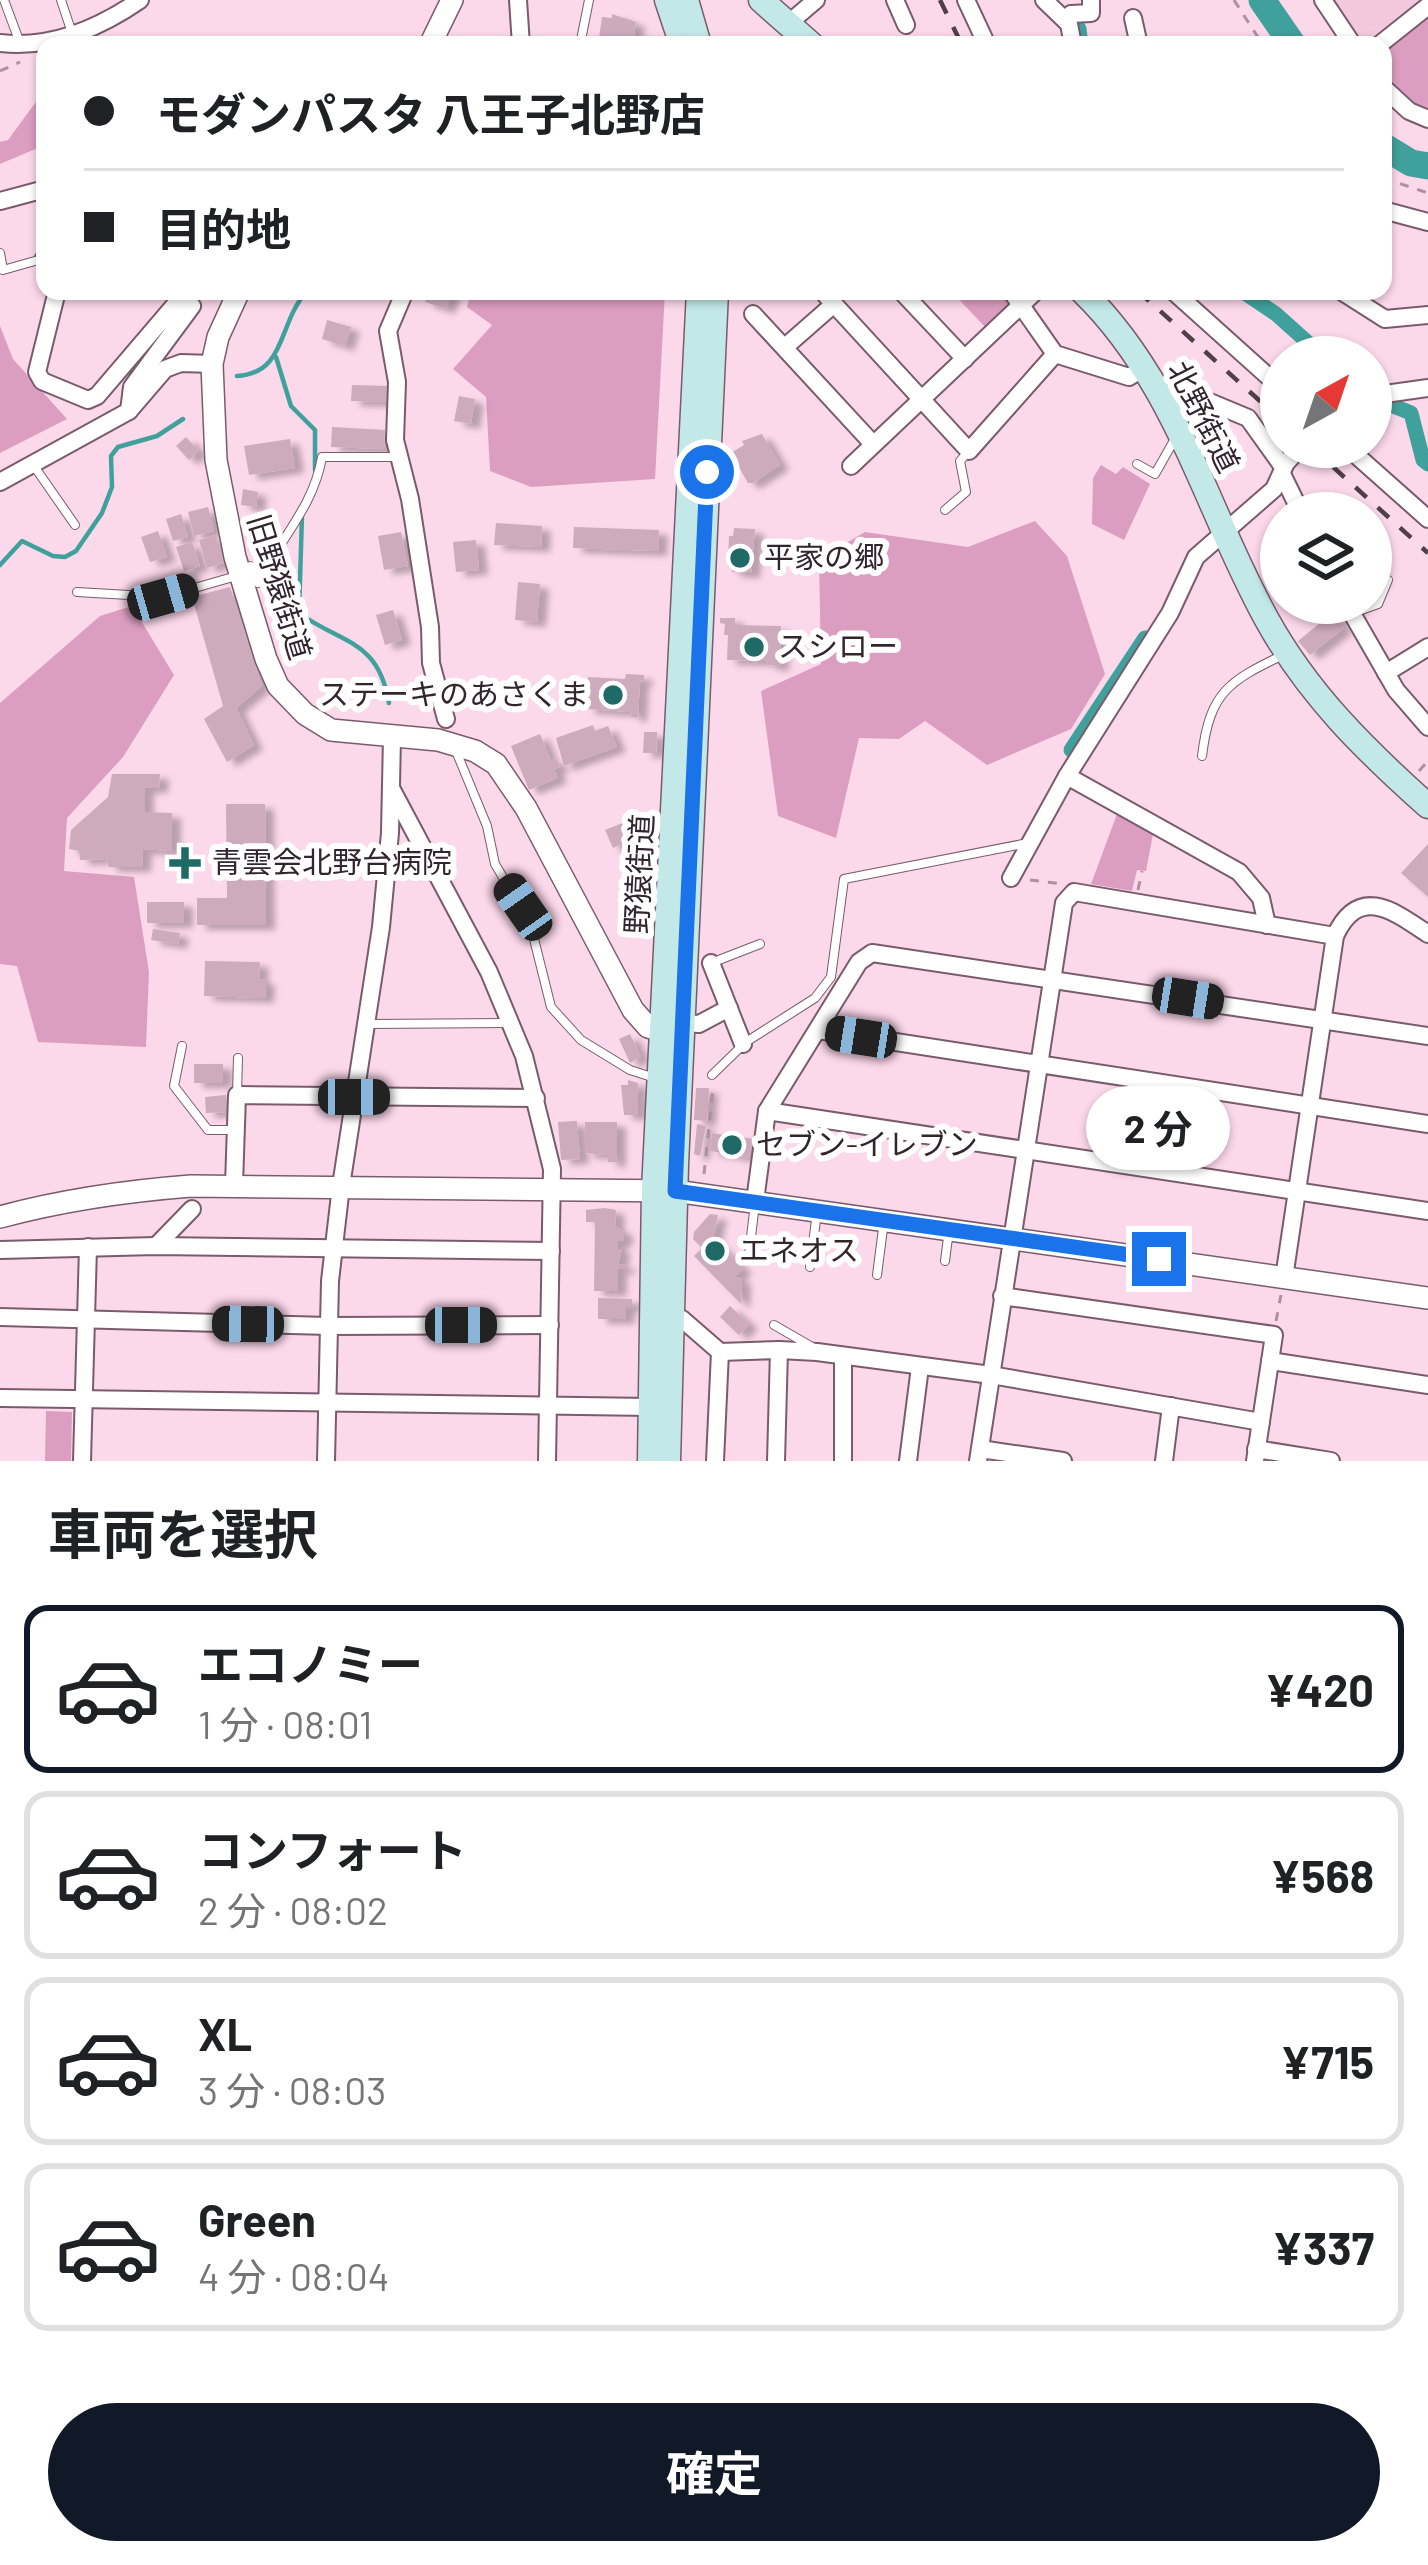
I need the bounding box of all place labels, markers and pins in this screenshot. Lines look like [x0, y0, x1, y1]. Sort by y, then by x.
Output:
place label: 平家の郷 [764, 538, 884, 574]
marker: 平家の郷 [727, 545, 753, 571]
place label: スシロー [778, 627, 898, 663]
marker: スシロー [741, 634, 767, 660]
place label: ステーキのあさくま [319, 675, 589, 711]
marker: ステーキのあさくま [600, 682, 626, 708]
place label: 青雲会北野台病院 [212, 843, 452, 879]
marker: 青雲会北野台病院 [169, 847, 201, 879]
place label: セブン-イレブン [756, 1125, 978, 1161]
marker: セブン-イレブン [719, 1132, 745, 1158]
place label: エネオス [739, 1231, 859, 1267]
marker: エネオス [702, 1238, 728, 1264]

